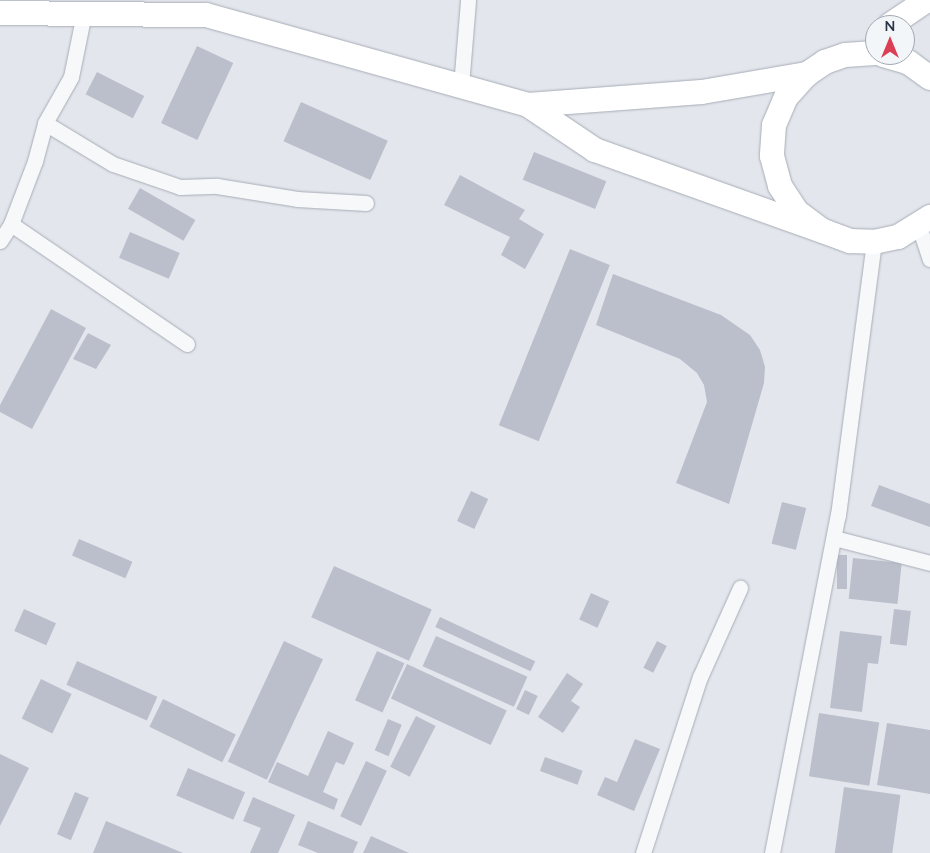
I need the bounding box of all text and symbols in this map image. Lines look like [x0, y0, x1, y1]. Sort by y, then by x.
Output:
north arrow [865, 15, 915, 65]
text: N [885, 17, 895, 34]

